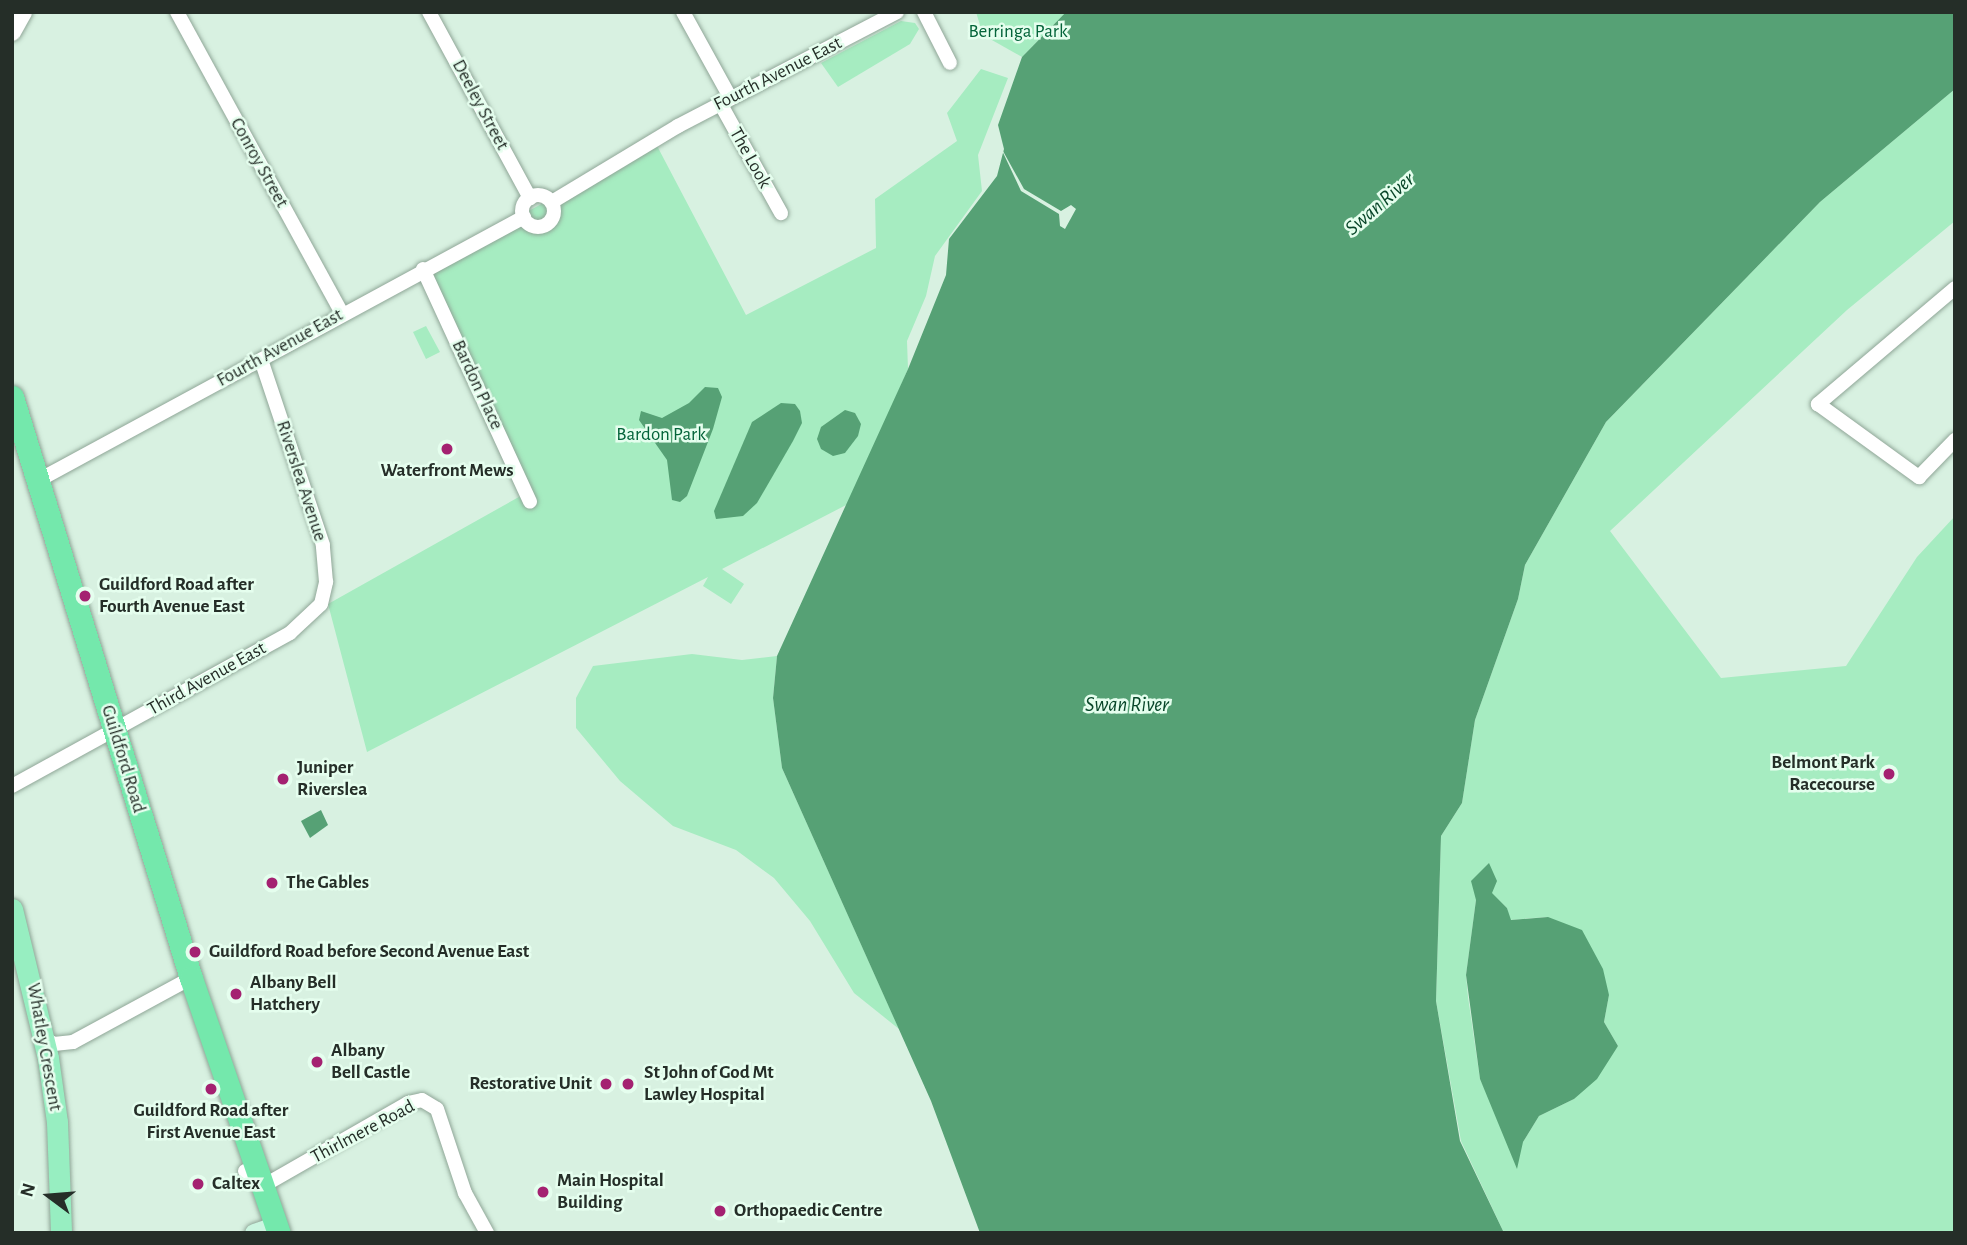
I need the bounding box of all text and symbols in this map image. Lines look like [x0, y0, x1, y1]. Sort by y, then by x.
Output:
park label: Berringa Park [968, 21, 1068, 43]
street label: Fourth Avenue East [710, 32, 846, 116]
street label: Deeley Street [447, 56, 513, 154]
street label: Conroy Street [225, 114, 293, 212]
street label: The Look [724, 124, 776, 192]
water label: Swan River [1340, 167, 1420, 241]
street label: Fourth Avenue East [213, 304, 347, 392]
street label: Bardon Place [446, 337, 508, 433]
street label: Riverslea Avenue [271, 418, 331, 544]
park label: Bardon Park [616, 424, 706, 446]
marker: Waterfront Mews [439, 441, 455, 457]
place label: Waterfront Mews [381, 460, 513, 482]
place label: Guildford Road after Fourth Avenue East [99, 574, 254, 618]
marker: Guildford Road after Fourth Avenue East [77, 588, 93, 604]
street label: Third Avenue East [144, 637, 270, 721]
water label: Swan River [1085, 692, 1169, 718]
street label: Guildford Road [96, 702, 150, 816]
place label: Belmont Park Racecourse [1771, 752, 1875, 796]
place label: Juniper Riverslea [297, 757, 367, 801]
marker: Belmont Park Racecourse [1881, 766, 1897, 782]
marker: Juniper Riverslea [275, 771, 291, 787]
place label: The Gables [286, 872, 369, 894]
marker: The Gables [264, 875, 280, 891]
place label: Guildford Road before Second Avenue East [209, 941, 529, 963]
marker: Guildford Road before Second Avenue East [187, 944, 203, 960]
place label: Albany Bell Hatchery [250, 972, 336, 1016]
street label: Whatley Crescent [22, 981, 66, 1113]
marker: Albany Bell Hatchery [228, 986, 244, 1002]
place label: Albany Bell Castle [331, 1040, 410, 1084]
marker: Albany Bell Castle [309, 1054, 325, 1070]
place label: St John of God Mt Lawley Hospital [644, 1062, 774, 1106]
place label: Restorative Unit [469, 1073, 592, 1095]
marker: St John of God Mt Lawley Hospital [618, 1074, 638, 1094]
marker: Restorative Unit [598, 1076, 614, 1092]
marker: Guildford Road after First Avenue East [203, 1081, 219, 1097]
street label: Thirlmere Road [307, 1095, 419, 1169]
place label: Guildford Road after First Avenue East [134, 1100, 288, 1144]
north arrow [14, 1161, 84, 1231]
place label: Main Hospital Building [557, 1170, 664, 1214]
place label: Caltex [212, 1173, 260, 1195]
marker: Caltex [190, 1176, 206, 1192]
text: N [17, 1181, 39, 1199]
marker: Main Hospital Building [535, 1184, 551, 1200]
place label: Orthopaedic Centre [734, 1200, 882, 1222]
marker: Orthopaedic Centre [712, 1203, 728, 1219]

